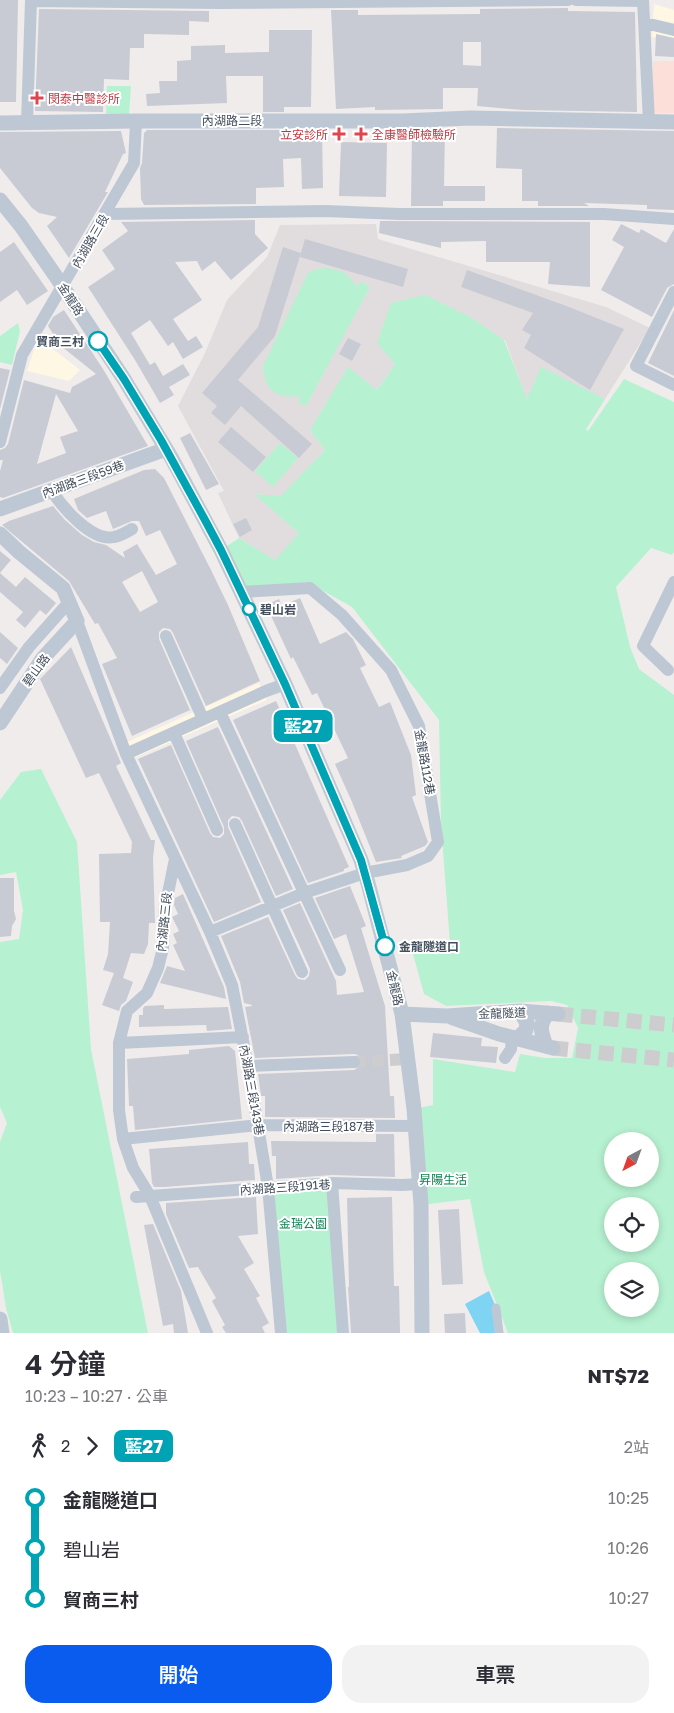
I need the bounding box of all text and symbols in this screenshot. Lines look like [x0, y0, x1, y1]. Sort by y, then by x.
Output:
marker: 閔泰中醫診所 [30, 91, 44, 105]
place label: 閔泰中醫診所 [48, 91, 120, 106]
street label: 內湖路二段 [202, 113, 262, 128]
place label: 立安診所 [280, 127, 328, 142]
marker: 立安診所 [332, 127, 346, 141]
marker: 全康醫師檢驗所 [354, 127, 368, 141]
place label: 全康醫師檢驗所 [372, 127, 456, 142]
street label: 內湖路三段 [69, 211, 111, 271]
street label: 金龍路 [55, 280, 87, 318]
marker: 貿商三村 [88, 331, 108, 351]
place label: 貿商三村 [36, 334, 84, 349]
street label: 內湖路三段59巷 [40, 457, 126, 501]
marker: 碧山岩 [242, 602, 256, 616]
place label: 碧山岩 [260, 602, 296, 617]
street label: 碧山路 [19, 651, 53, 689]
line badge: 藍27 [274, 710, 332, 742]
text: 藍27 [284, 715, 322, 737]
street label: 金龍路112巷 [412, 728, 438, 796]
street label: 內湖路三段 [153, 891, 175, 953]
marker: 金龍隧道口 [375, 936, 395, 956]
place label: 金龍隧道口 [399, 939, 459, 954]
street label: 金龍路 [384, 969, 406, 1007]
street label: 金龍隧道 [478, 1005, 526, 1021]
street label: 內湖路三段143巷 [237, 1043, 267, 1137]
street label: 內湖路三段187巷 [283, 1119, 375, 1134]
north arrow [604, 1132, 659, 1188]
map controls [604, 1132, 659, 1317]
park label: 昇陽生活 [419, 1172, 467, 1187]
street label: 內湖路三段191巷 [239, 1176, 331, 1198]
button: locate [604, 1197, 659, 1252]
park label: 金瑞公園 [279, 1216, 327, 1231]
button: layers [604, 1262, 659, 1317]
text: 4 分鐘 [25, 1347, 106, 1380]
text: NT$72 [588, 1364, 649, 1387]
text: 10:23 – 10:27 · 公車 [25, 1386, 168, 1406]
icon: walk [25, 1432, 53, 1460]
icon: forward [78, 1432, 106, 1460]
text: 藍27 [124, 1435, 163, 1457]
text: 2 [61, 1436, 70, 1456]
text: 2站 [624, 1437, 649, 1457]
text: 金龍隧道口 [63, 1488, 158, 1511]
text: 10:25 [608, 1488, 649, 1508]
text: 碧山岩 [63, 1538, 120, 1561]
text: 10:26 [608, 1538, 649, 1558]
text: 貿商三村 [63, 1588, 139, 1611]
text: 10:27 [609, 1588, 649, 1608]
button: 開始 [25, 1645, 332, 1703]
button: 車票 [342, 1645, 649, 1703]

